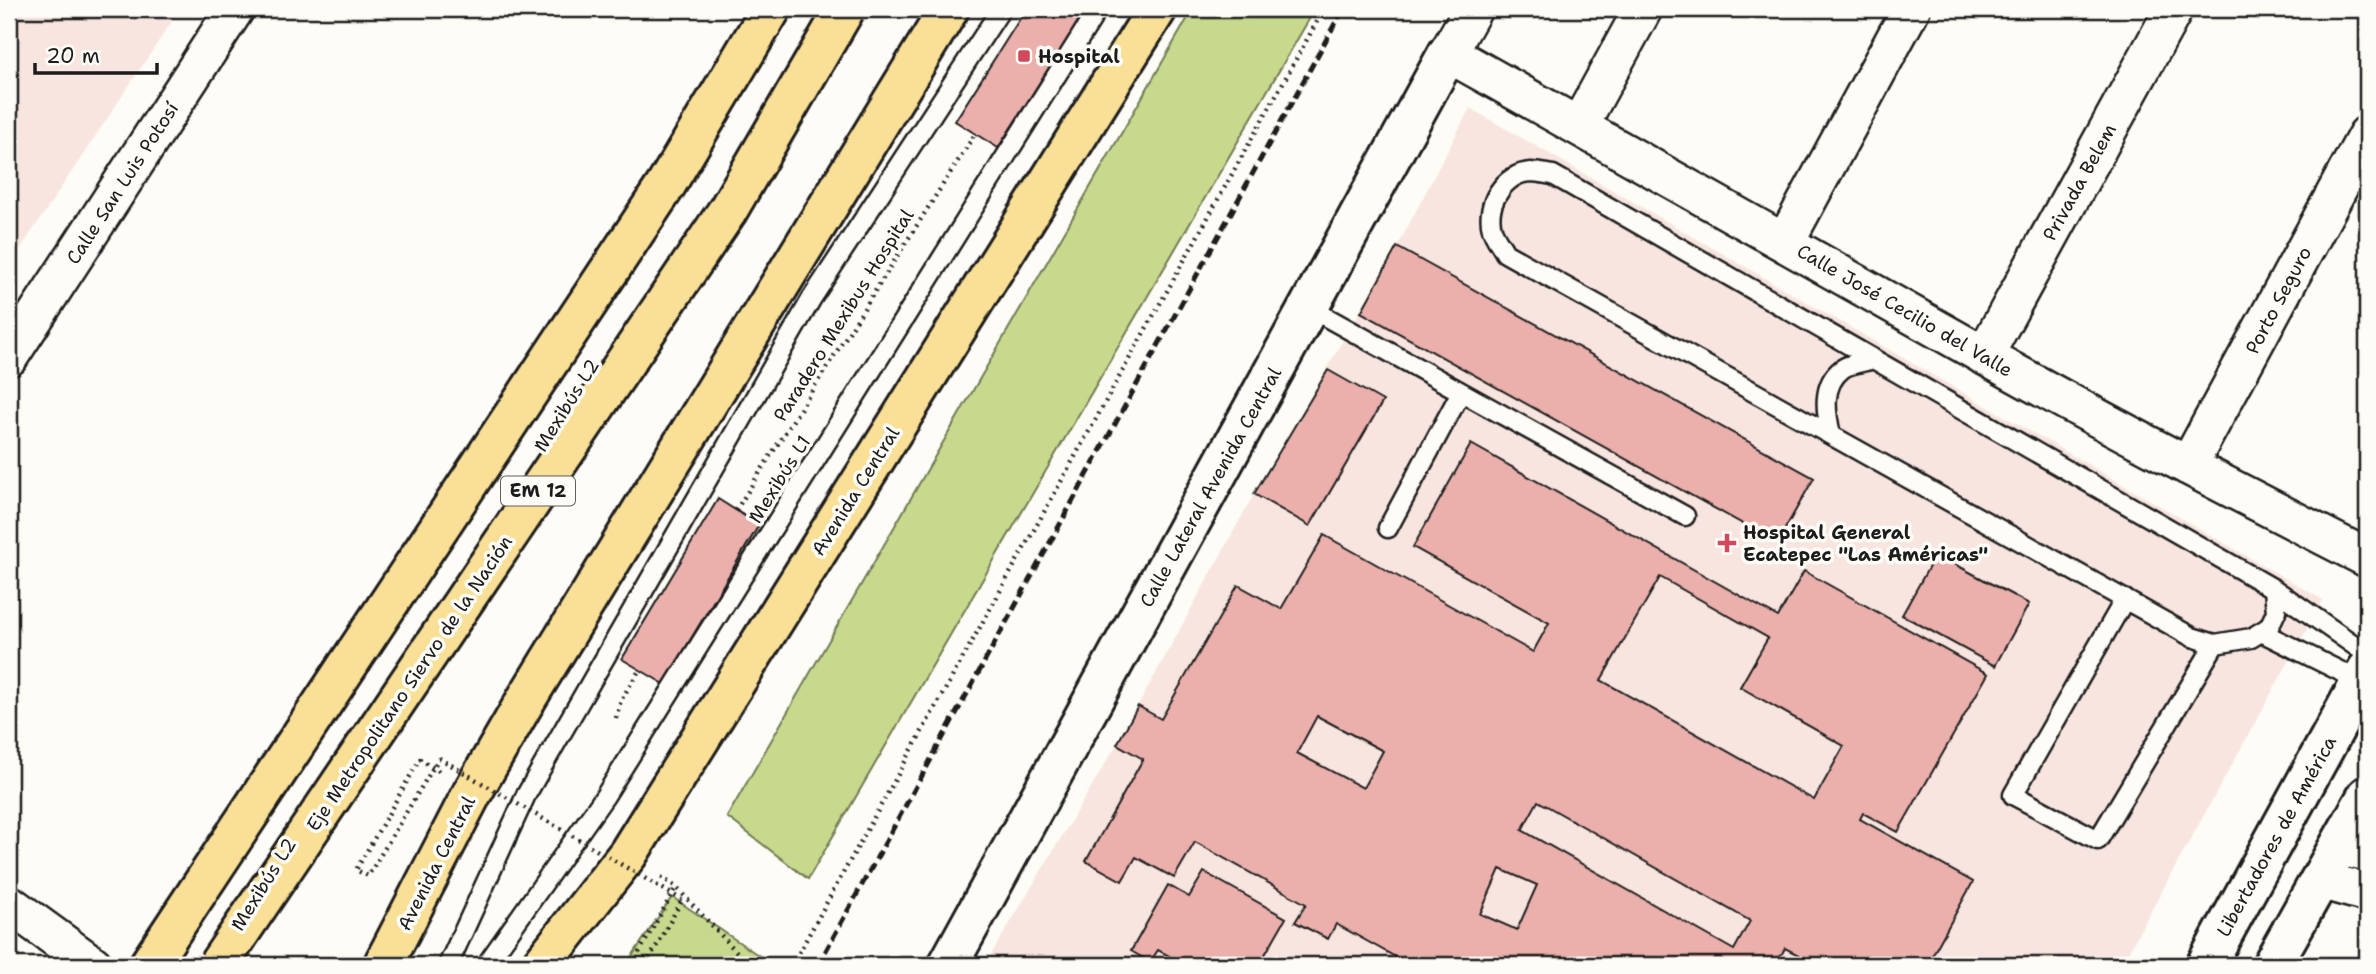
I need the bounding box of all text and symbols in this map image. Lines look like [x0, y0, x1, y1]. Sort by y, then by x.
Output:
scale bar [35, 32, 158, 76]
text: 20 m [46, 42, 100, 70]
place label: Hospital [1038, 44, 1120, 69]
marker: Hospital [1016, 48, 1032, 64]
street label: Calle San Luis Potosí [61, 97, 185, 269]
street label: Privada Belem [2037, 119, 2122, 245]
street label: Paradero Mexibus Hospital [768, 204, 919, 426]
street label: Calle José Cecilio del Valle [1792, 238, 2017, 382]
street label: Porto Seguro [2240, 242, 2317, 358]
street label: Mexibús L2 [528, 354, 605, 456]
street label: Calle Lateral Avenida Central [1134, 363, 1287, 612]
street label: Avenida Central [806, 422, 905, 560]
street label: Mexibús L1 [743, 431, 816, 528]
road number: EM 12 [501, 476, 575, 505]
place label: Hospital General Ecatepec "Las Américas" [1743, 520, 1988, 567]
street label: Eje Metropolitano Siervo de la Nación [301, 531, 518, 836]
marker: Hospital General Ecatepec "Las Américas" [1717, 533, 1737, 553]
street label: Libertadores de América [2211, 731, 2342, 941]
street label: Avenida Central [392, 792, 481, 935]
street label: Mexibús L2 [225, 833, 302, 935]

